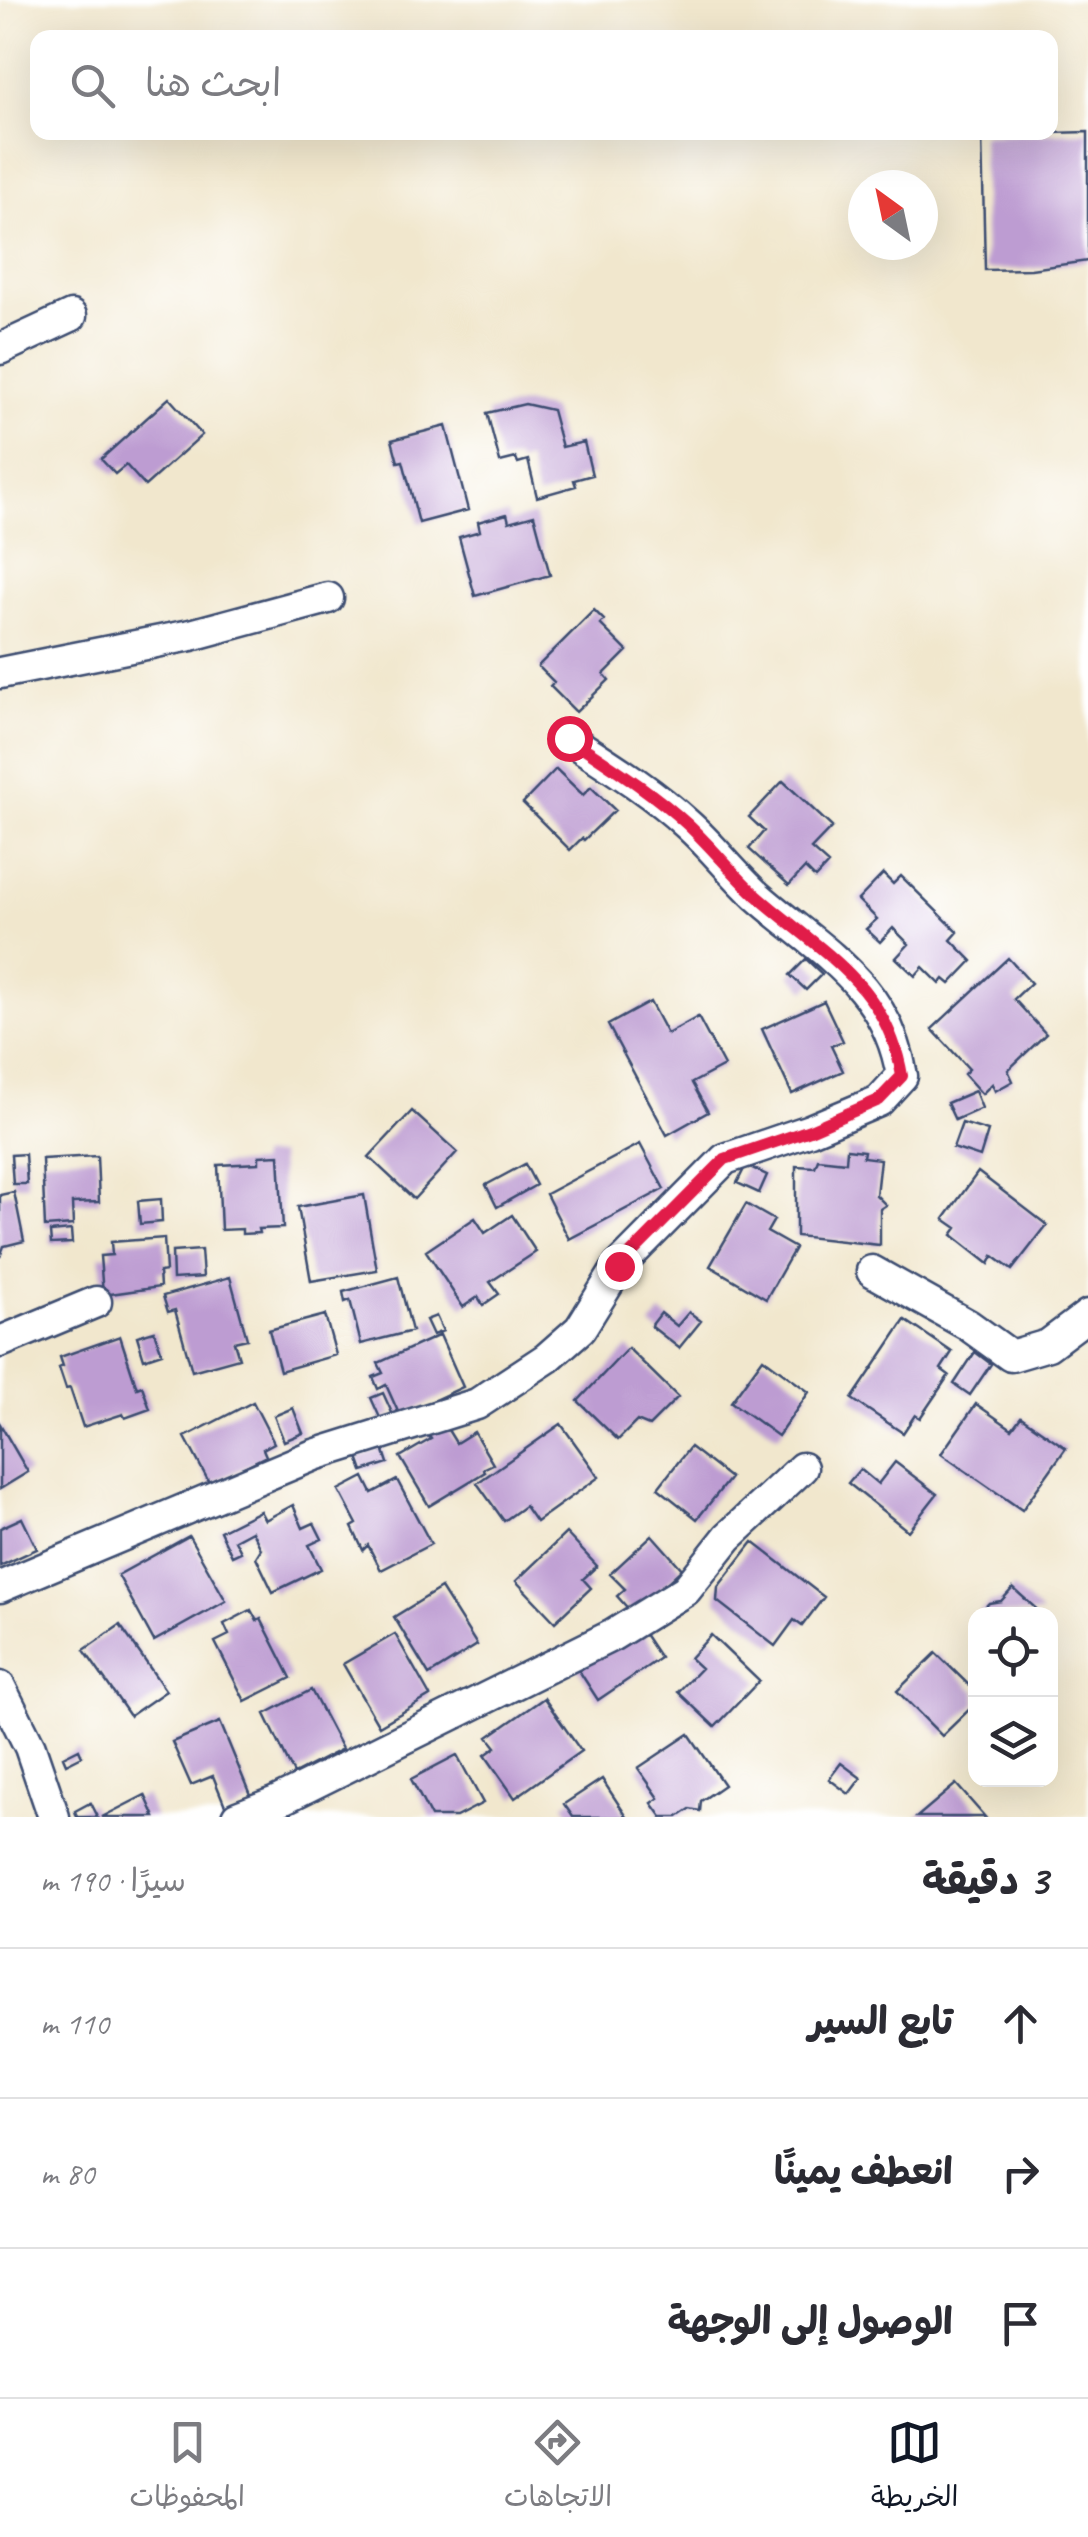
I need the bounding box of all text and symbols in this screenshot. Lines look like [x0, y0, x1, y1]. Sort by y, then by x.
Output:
search box [30, 30, 1058, 140]
icon: search [65, 58, 120, 113]
text: ابحث هنا [145, 60, 281, 107]
north arrow [848, 170, 938, 260]
route start [547, 716, 593, 762]
route end [597, 1244, 643, 1290]
map controls [968, 1607, 1058, 1787]
button: locate [968, 1607, 1058, 1697]
button: layers [968, 1697, 1058, 1787]
text: 3 دقيقة [922, 1854, 1048, 1907]
text: سيرًا · 190 m [40, 1860, 186, 1901]
icon: ahead [993, 1996, 1048, 2051]
text: تابع السير [808, 1998, 953, 2045]
text: 110 m [40, 2003, 109, 2044]
icon: right [993, 2146, 1048, 2201]
text: انعطف يمينًا [774, 2148, 953, 2195]
text: 80 m [40, 2153, 94, 2194]
icon: arrive [993, 2296, 1048, 2351]
text: الوصول إلى الوجهة [667, 2298, 953, 2345]
tab: المحفوظات [130, 2415, 245, 2521]
tab: الاتجاهات [504, 2415, 612, 2521]
tab: الخريطة [871, 2415, 958, 2521]

